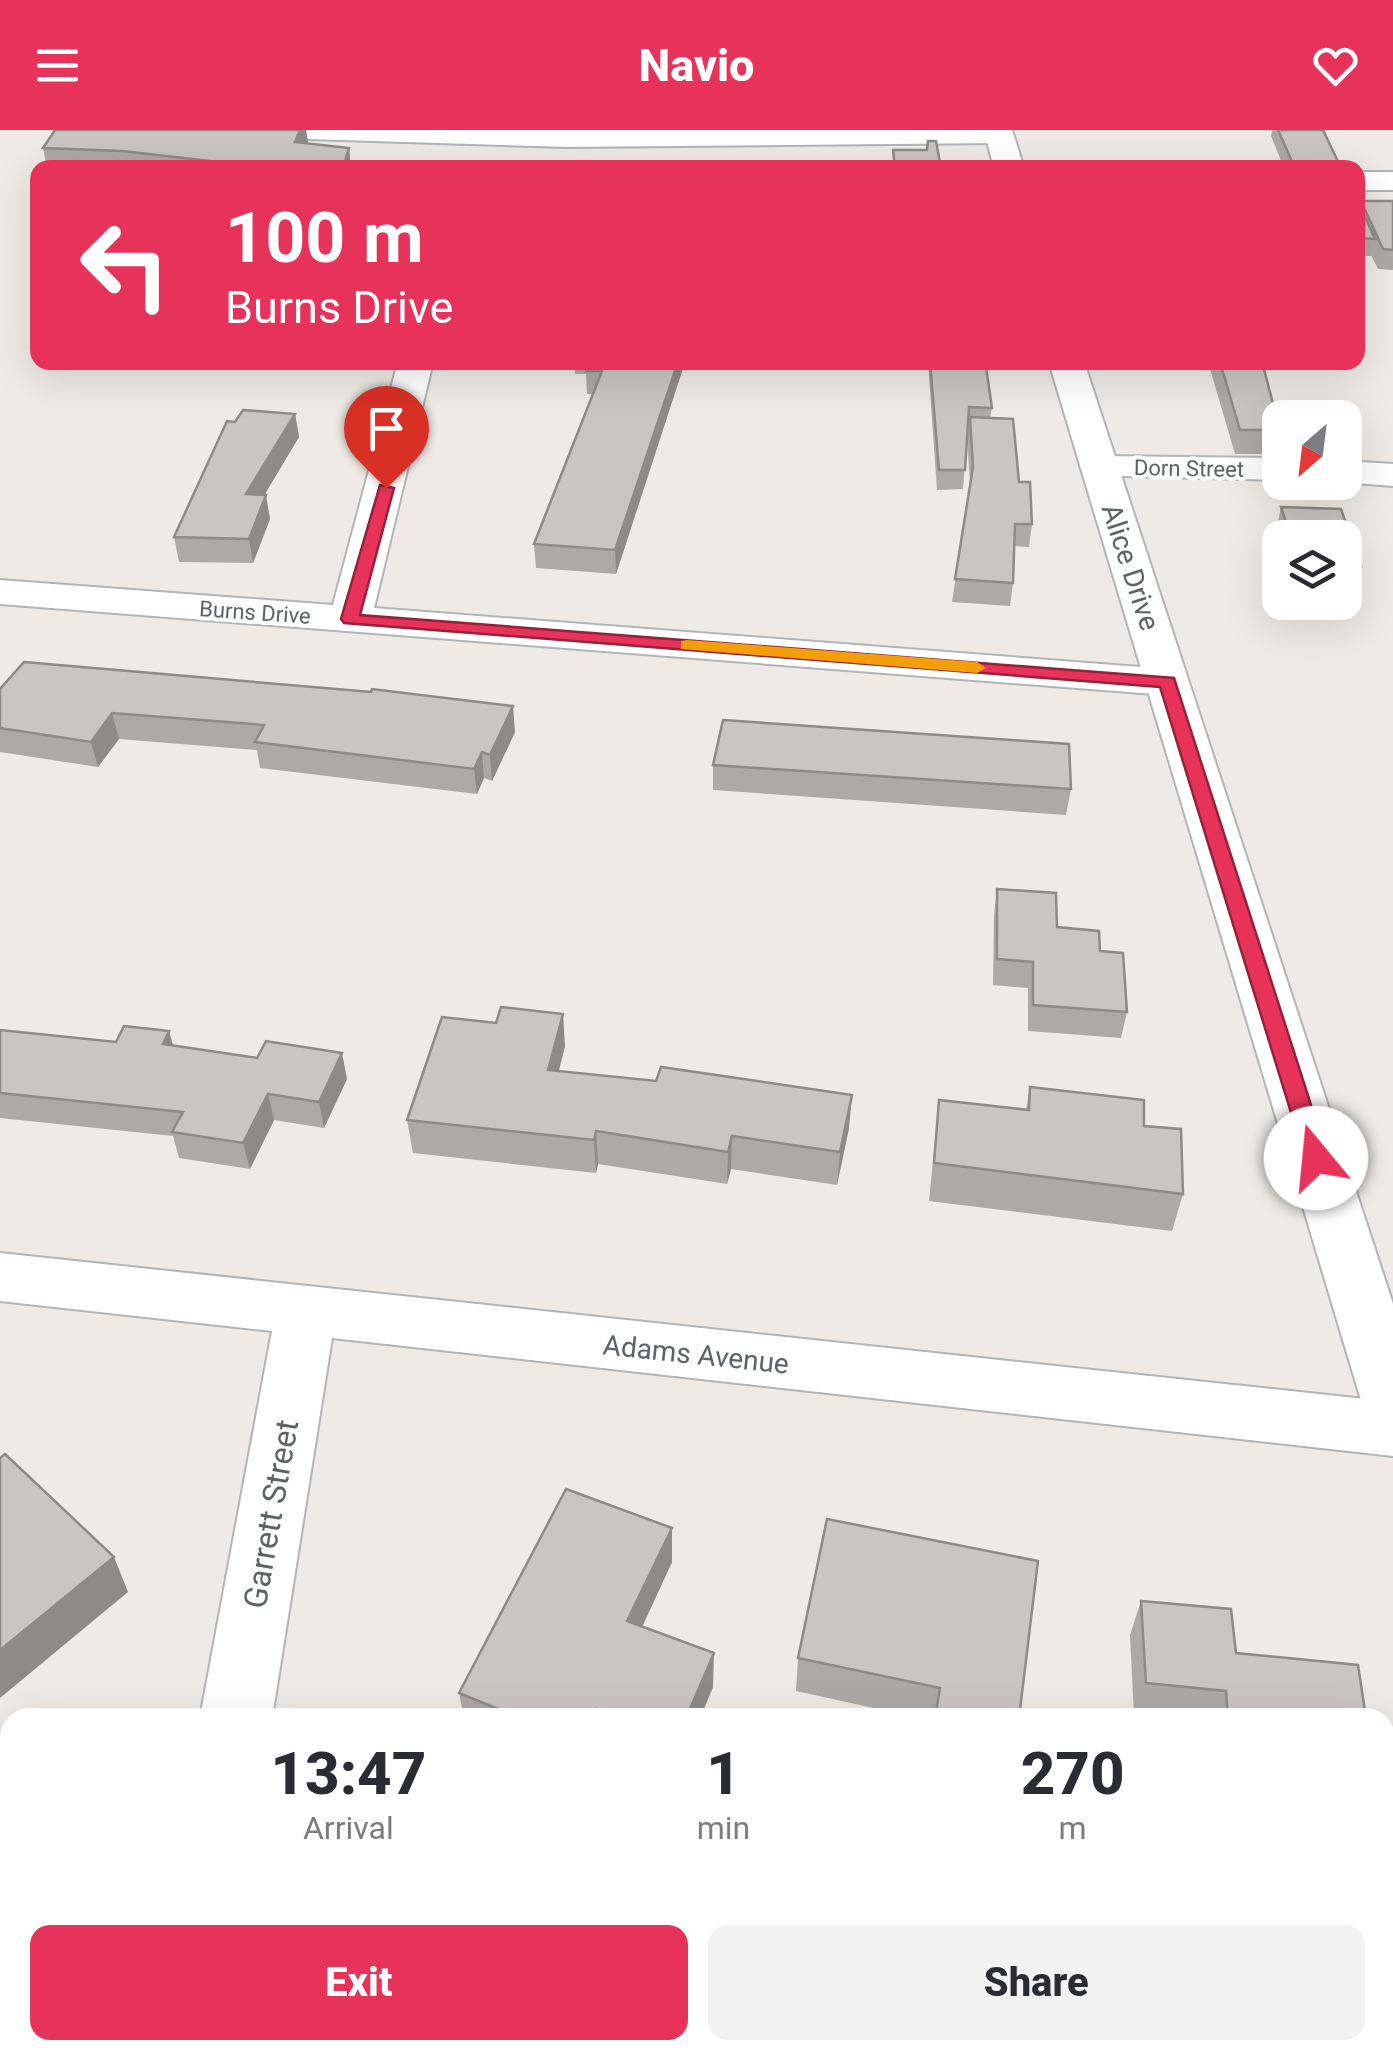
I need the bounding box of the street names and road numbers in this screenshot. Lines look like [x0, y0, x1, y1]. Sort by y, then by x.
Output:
street label: Dorn Street [1134, 455, 1244, 482]
street label: Alice Drive [1095, 500, 1166, 635]
street label: Burns Drive [198, 596, 312, 629]
street label: Adams Avenue [601, 1328, 791, 1381]
street label: Garrett Street [236, 1417, 306, 1611]

